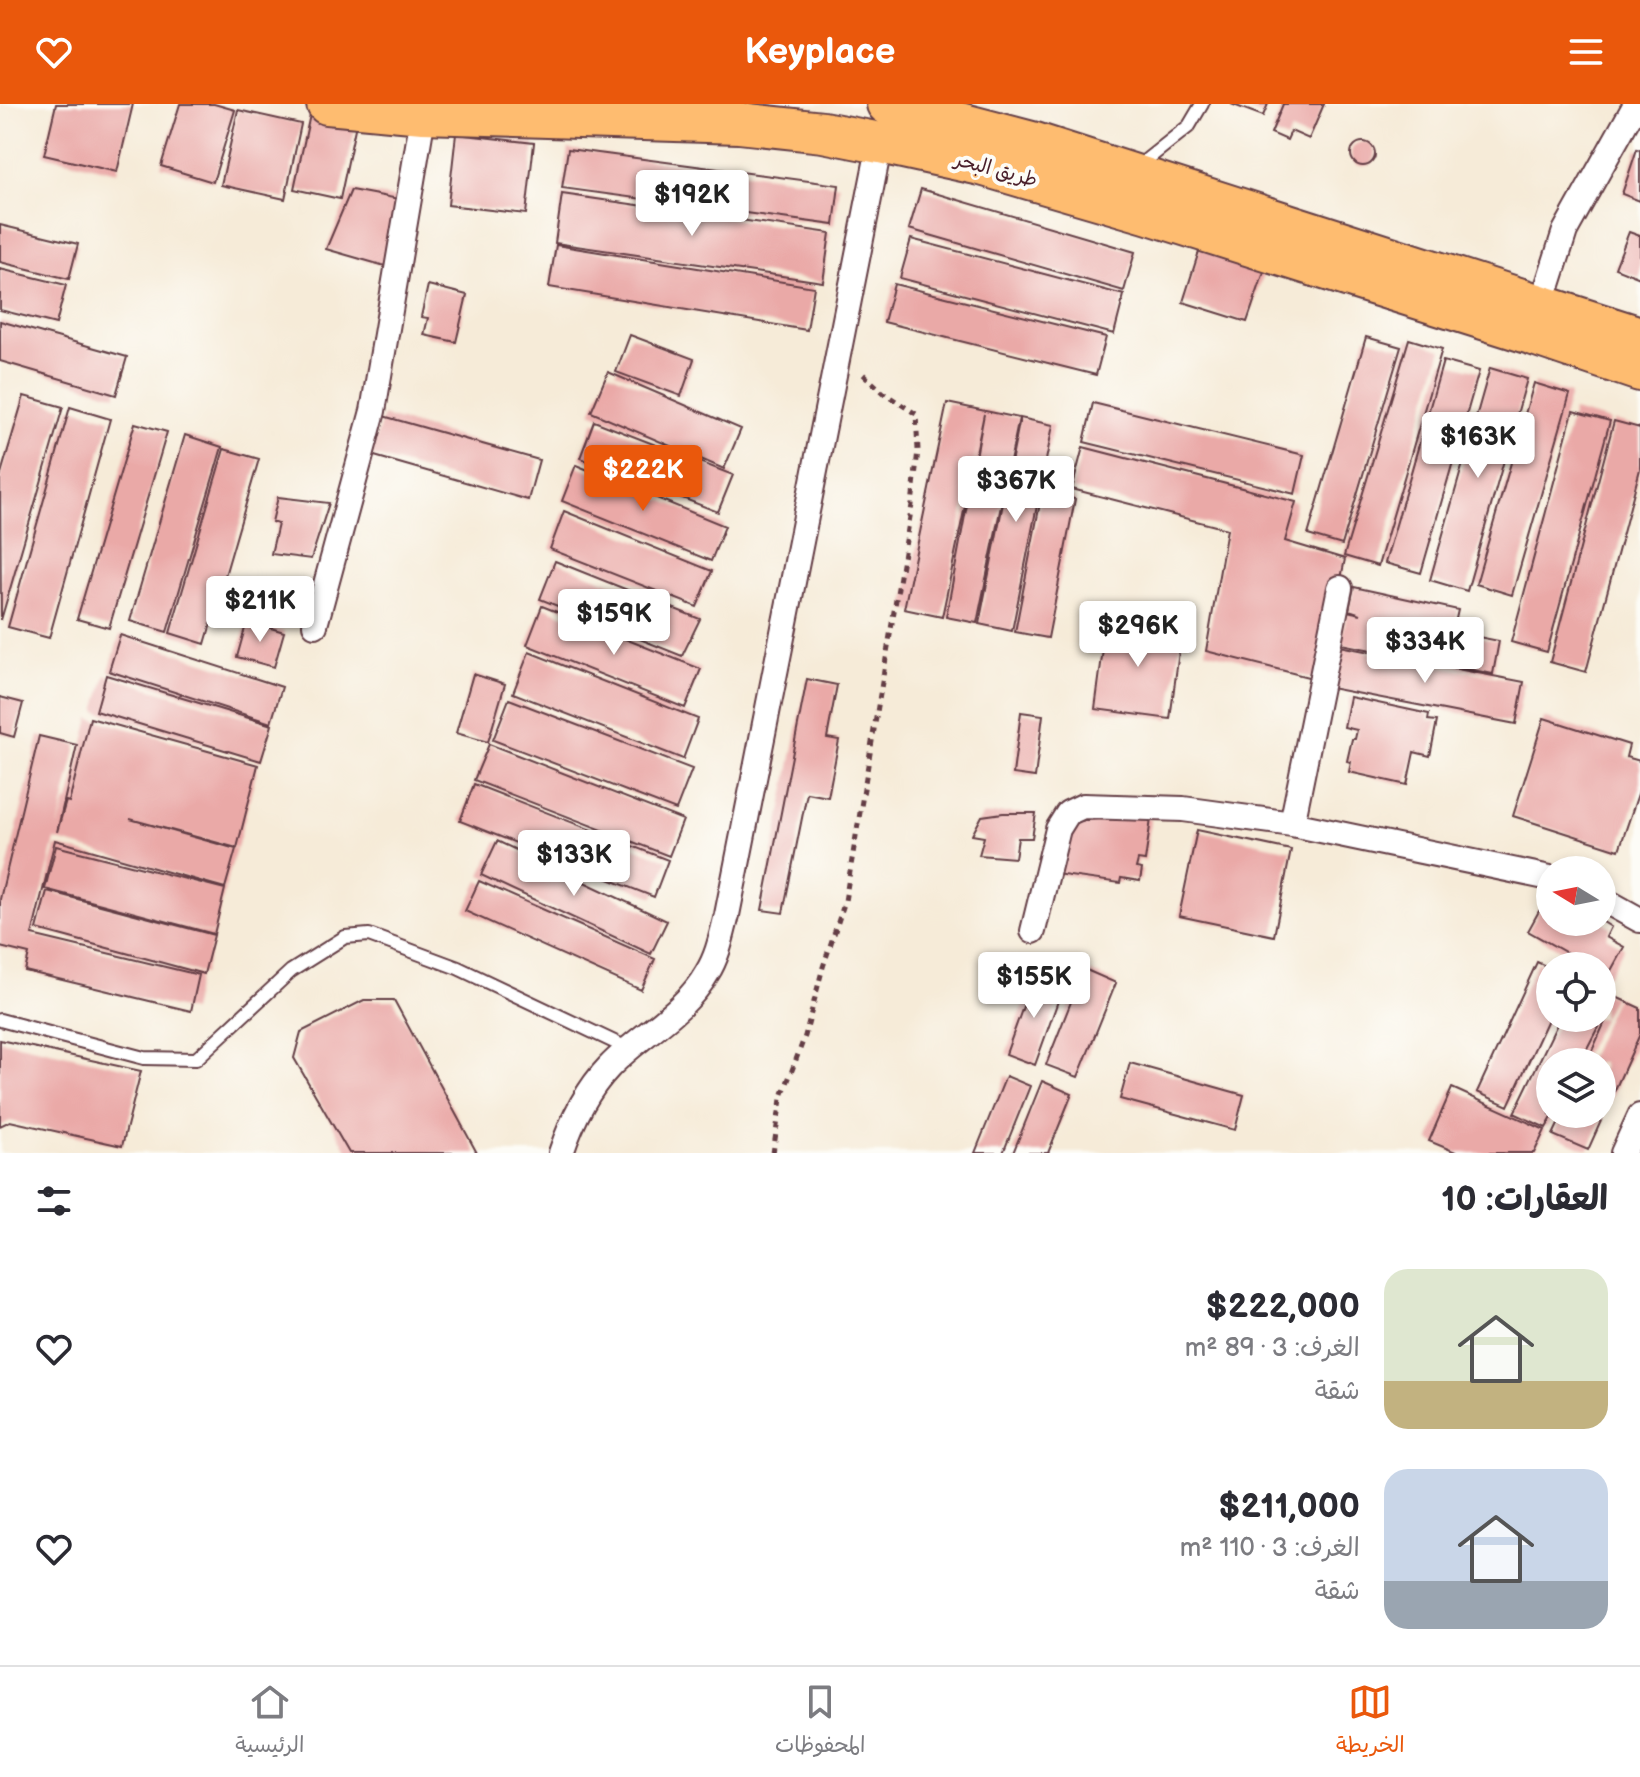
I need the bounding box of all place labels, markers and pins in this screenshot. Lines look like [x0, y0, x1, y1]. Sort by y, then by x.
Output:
pin: $192K [636, 170, 748, 238]
pin: $163K [1422, 412, 1534, 480]
pin: $222K [587, 445, 699, 513]
pin: $367K [960, 456, 1072, 524]
pin: $211K [204, 576, 316, 644]
pin: $159K [558, 589, 670, 657]
pin: $296K [1082, 601, 1194, 669]
pin: $334K [1369, 617, 1481, 685]
pin: $133K [518, 830, 630, 898]
pin: $155K [978, 952, 1090, 1020]

